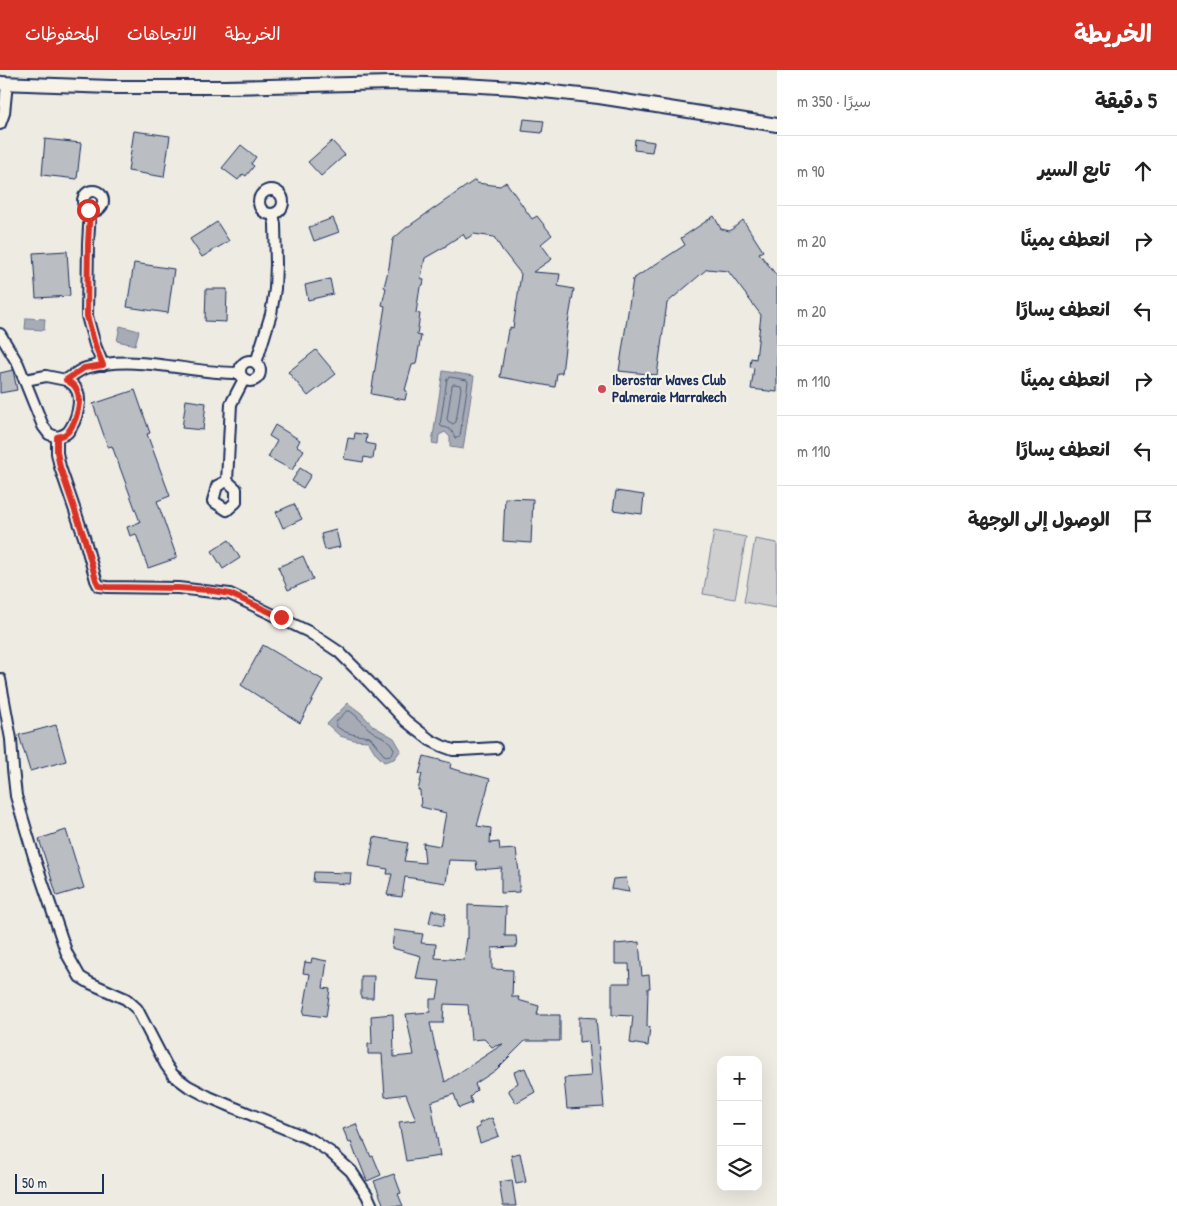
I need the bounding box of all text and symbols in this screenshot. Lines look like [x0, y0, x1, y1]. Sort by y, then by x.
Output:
text: الخريطة [1074, 17, 1152, 49]
text: المحفوظات [25, 21, 99, 46]
text: الاتجاهات [127, 21, 197, 46]
text: الخريطة [225, 21, 281, 46]
text: 5 دقيقة [1095, 86, 1157, 115]
text: سيرًا · 350 m [797, 90, 871, 112]
text: تابع السير [1038, 156, 1110, 182]
icon: ahead [1129, 157, 1157, 185]
text: 90 m [797, 160, 825, 182]
route start [77, 199, 100, 222]
text: انعطف يمينًا [1021, 226, 1110, 252]
icon: right [1129, 227, 1157, 255]
text: 20 m [797, 230, 826, 252]
text: انعطف يسارًا [1016, 296, 1110, 322]
icon: left [1129, 297, 1157, 325]
text: 20 m [797, 300, 826, 322]
text: انعطف يمينًا [1021, 366, 1110, 392]
icon: right [1129, 367, 1157, 395]
place label: Iberostar Waves Club Palmeraie Marrakech [612, 369, 727, 407]
text: 110 m [797, 370, 830, 392]
marker: Iberostar Waves Club Palmeraie Marrakech [596, 383, 608, 395]
text: انعطف يسارًا [1016, 436, 1110, 462]
icon: left [1129, 437, 1157, 465]
text: 110 m [797, 440, 830, 462]
text: الوصول إلى الوجهة [968, 506, 1110, 532]
icon: arrive [1129, 507, 1157, 535]
route end [270, 606, 293, 629]
map controls [717, 1056, 762, 1191]
button: + [717, 1056, 762, 1101]
button: − [717, 1101, 762, 1146]
button: layers [717, 1146, 762, 1191]
scale bar [15, 1171, 104, 1194]
text: 50 m [22, 1173, 47, 1192]

